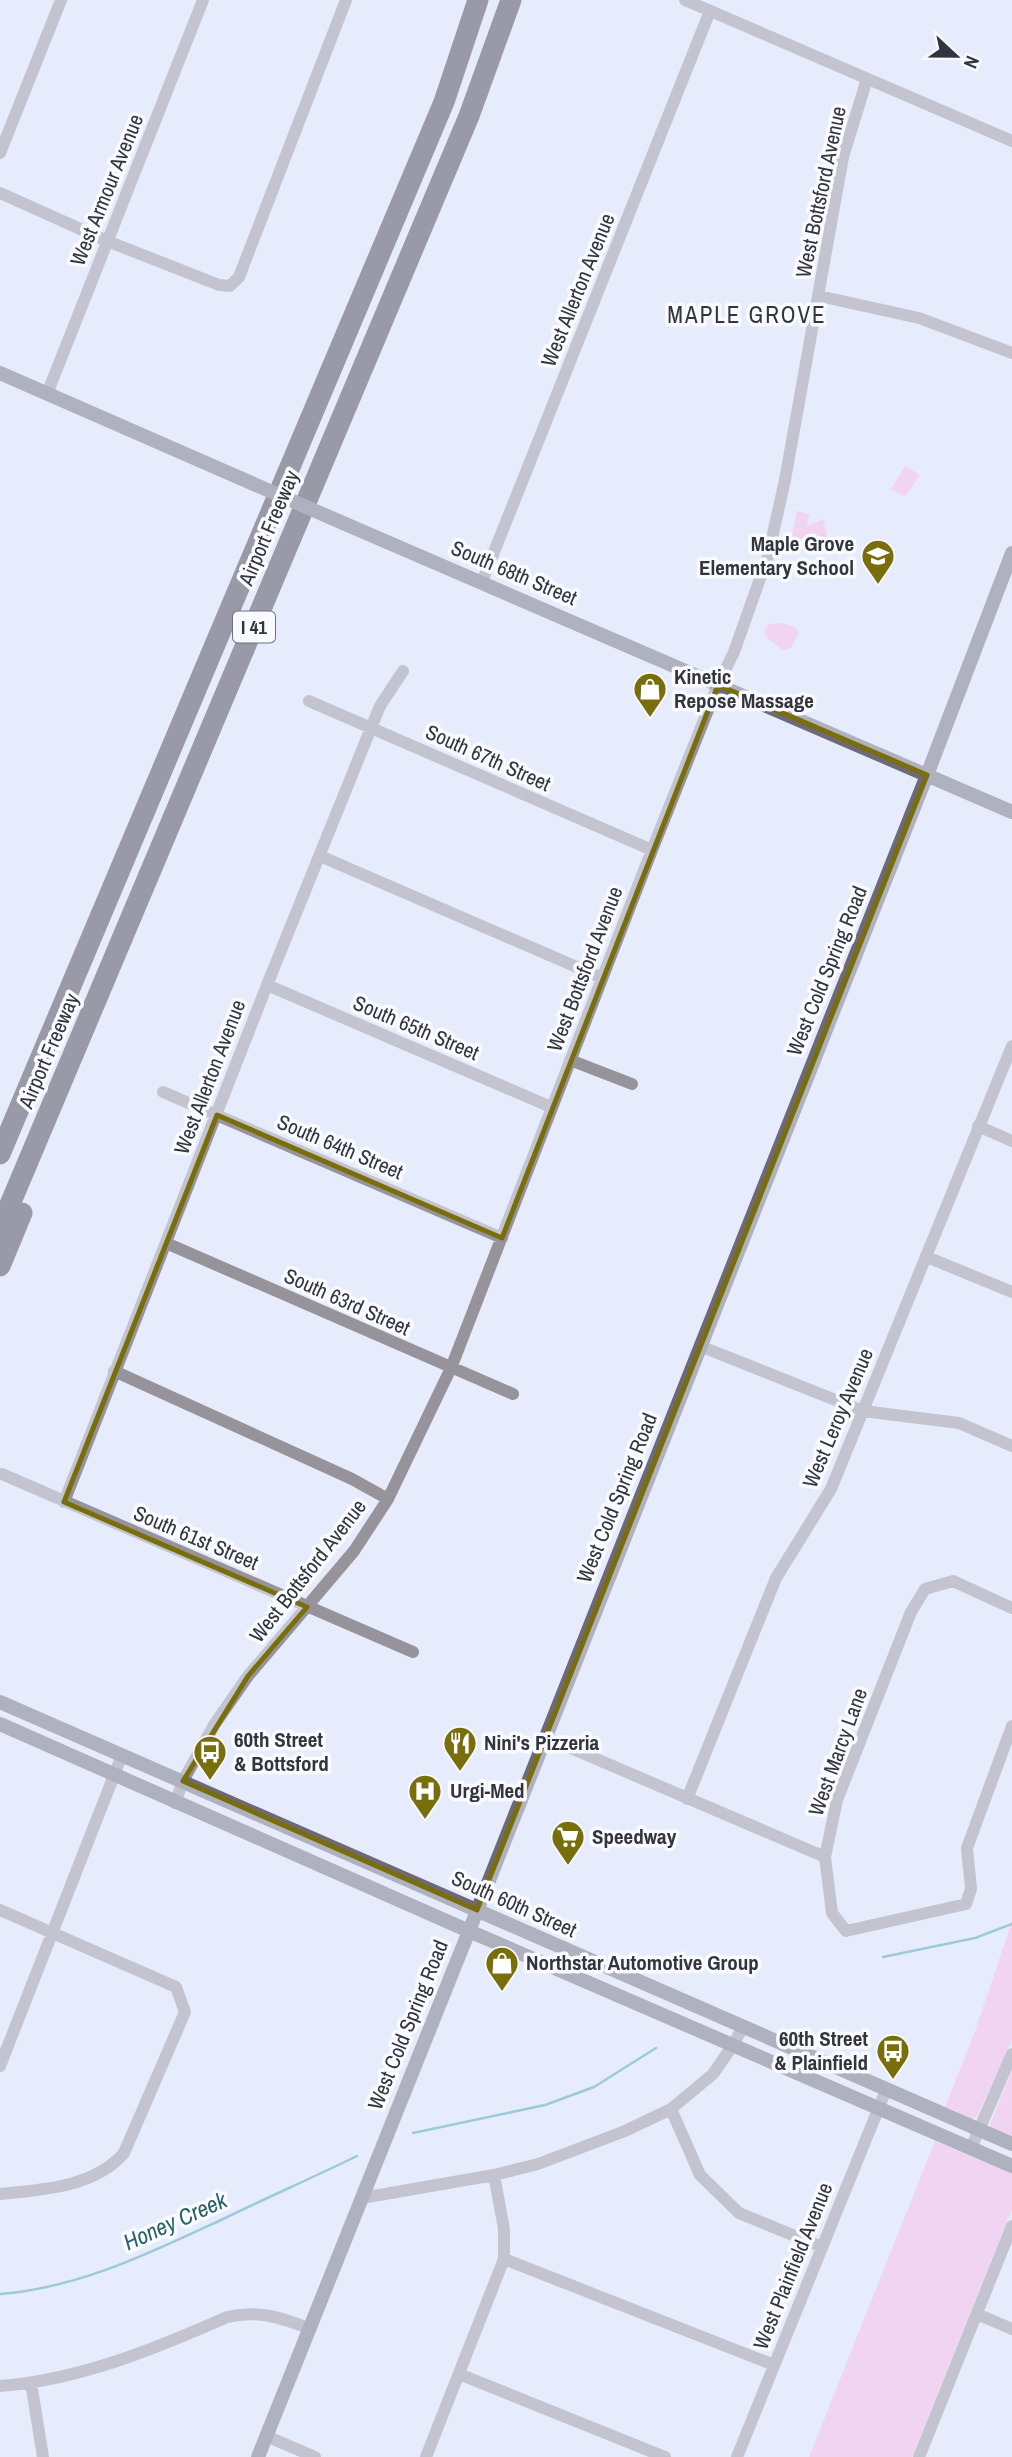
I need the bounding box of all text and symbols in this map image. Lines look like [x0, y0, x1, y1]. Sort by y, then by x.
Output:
north arrow [921, 21, 991, 91]
text: N [958, 52, 986, 72]
street label: West Bottsford Avenue [788, 103, 853, 280]
street label: West Armour Avenue [63, 110, 150, 270]
street label: West Allerton Avenue [534, 209, 622, 371]
district label: MAPLE GROVE [667, 299, 827, 330]
street label: Airport Freeway [231, 465, 306, 591]
place label: Maple Grove Elementary School [699, 529, 854, 582]
street label: South 68th Street [447, 533, 582, 612]
school or university icon: Maple Grove Elementary School [859, 537, 897, 586]
road number: I 41 [233, 612, 275, 642]
place label: Kinetic Repose Massage [674, 662, 814, 715]
shop icon: Kinetic Repose Massage [631, 670, 669, 719]
street label: South 67th Street [421, 717, 556, 798]
street label: West Bottsford Avenue [540, 882, 629, 1056]
street label: West Cold Spring Road [779, 882, 874, 1060]
street label: Airport Freeway [11, 988, 86, 1114]
street label: South 65th Street [349, 988, 484, 1067]
street label: West Allerton Avenue [167, 995, 252, 1158]
street label: South 64th Street [273, 1107, 408, 1186]
street label: South 63rd Street [280, 1261, 415, 1342]
street label: West Leroy Avenue [795, 1344, 880, 1492]
street label: West Cold Spring Road [569, 1409, 664, 1587]
street label: West Bottsford Avenue [242, 1493, 373, 1648]
street label: South 61st Street [129, 1498, 263, 1577]
street label: West Marcy Lane [801, 1684, 874, 1820]
restaurant icon: Nini's Pizzeria [441, 1724, 479, 1773]
place label: 60th Street & Bottsford [234, 1725, 329, 1778]
place label: Nini's Pizzeria [484, 1728, 600, 1757]
bus stop icon: 60th Street & Bottsford [191, 1733, 229, 1782]
hospital icon: Urgi-Med [406, 1772, 444, 1821]
place label: Urgi-Med [450, 1776, 525, 1805]
supermarket icon: Speedway [549, 1818, 587, 1867]
place label: Speedway [592, 1822, 677, 1851]
street label: South 60th Street [447, 1863, 582, 1944]
street label: West Cold Spring Road [360, 1936, 455, 2114]
shop icon: Northstar Automotive Group [483, 1944, 521, 1993]
place label: Northstar Automotive Group [526, 1948, 759, 1977]
place label: 60th Street & Plainfield [774, 2024, 868, 2077]
bus stop icon: 60th Street & Plainfield [874, 2032, 912, 2081]
street label: West Plainfield Avenue [746, 2178, 839, 2354]
water label: Honey Creek [118, 2183, 233, 2257]

